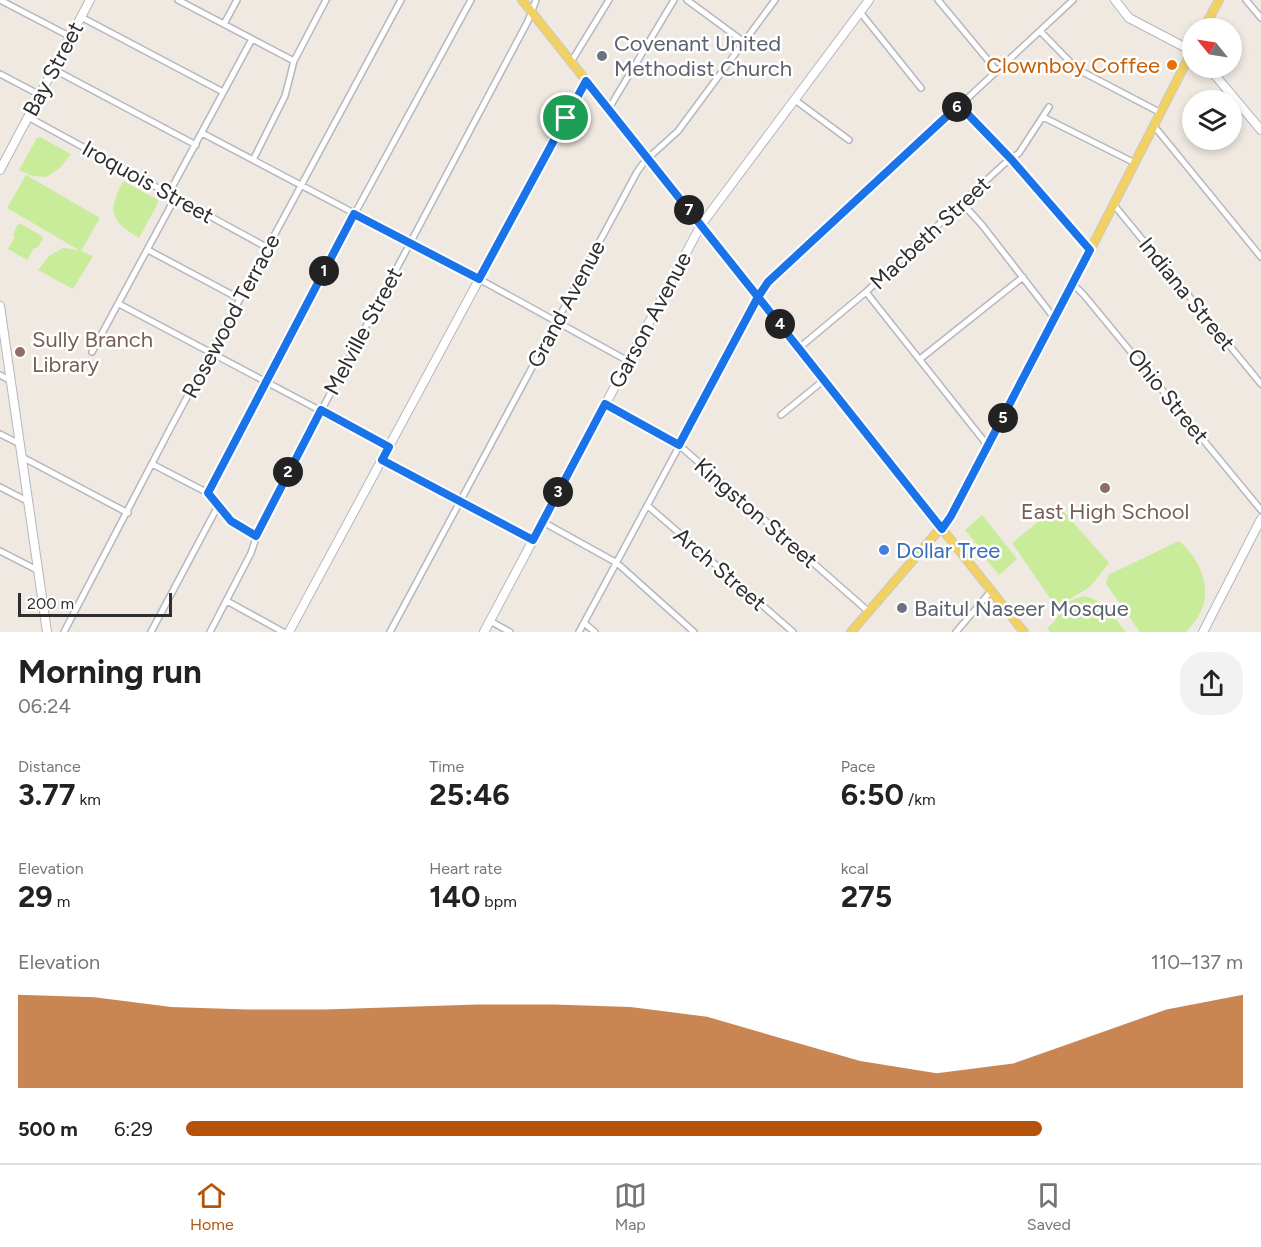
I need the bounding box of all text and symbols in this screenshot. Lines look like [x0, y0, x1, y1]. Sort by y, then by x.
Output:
street label: Bay Street [17, 17, 89, 121]
north arrow [1182, 18, 1242, 78]
map controls [1182, 18, 1242, 150]
place label: Covenant United Methodist Church [614, 30, 792, 82]
marker: Covenant United Methodist Church [595, 49, 609, 63]
place label: Clownboy Coffee [986, 52, 1160, 79]
marker: Clownboy Coffee [1165, 58, 1179, 72]
button: layers [1182, 90, 1242, 150]
pin [540, 92, 591, 143]
pin: 6 [942, 92, 972, 122]
text: 6 [952, 97, 962, 116]
icon: arrive [549, 101, 582, 134]
street label: Iroquois Street [77, 135, 219, 229]
street label: Macbeth Street [864, 171, 996, 295]
pin: 7 [674, 195, 704, 225]
text: 7 [685, 200, 693, 219]
street label: Rosewood Terrace [176, 229, 286, 403]
street label: Indiana Street [1133, 232, 1241, 356]
street label: Grand Avenue [521, 236, 611, 372]
street label: Garson Avenue [603, 247, 697, 393]
pin: 1 [309, 256, 339, 286]
text: 1 [321, 261, 327, 280]
street label: Melville Street [318, 263, 408, 399]
pin: 4 [765, 309, 795, 339]
text: 4 [775, 314, 785, 333]
place label: Sully Branch Library [32, 326, 153, 378]
street label: Ohio Street [1122, 343, 1214, 449]
marker: Sully Branch Library [13, 345, 27, 359]
pin: 5 [988, 403, 1018, 433]
text: 5 [998, 408, 1008, 427]
street label: Kingston Street [689, 452, 823, 574]
pin: 2 [273, 457, 303, 487]
text: 2 [283, 462, 293, 481]
pin: 3 [543, 477, 573, 507]
marker: East High School [1098, 481, 1112, 495]
text: 3 [554, 482, 562, 501]
place label: East High School [1021, 498, 1189, 525]
street label: Arch Street [668, 522, 772, 616]
place label: Dollar Tree [896, 537, 1000, 564]
marker: Dollar Tree [877, 543, 891, 557]
scale bar [18, 590, 172, 618]
text: 200 m [27, 594, 74, 613]
place label: Baitul Naseer Mosque [914, 595, 1129, 622]
marker: Baitul Naseer Mosque [895, 601, 909, 615]
text: Morning run [18, 652, 202, 691]
button: share [1180, 652, 1243, 715]
text: 06:24 [18, 694, 71, 718]
text: Distance [18, 757, 81, 776]
text: Time [429, 757, 464, 776]
text: Pace [841, 757, 875, 776]
text: 3.77 [18, 776, 75, 813]
text: 25:46 [429, 776, 510, 813]
text: 6:50 [841, 776, 904, 813]
text: km [75, 790, 101, 809]
text: /km [904, 790, 936, 809]
text: Elevation [18, 859, 84, 878]
text: Heart rate [429, 859, 502, 878]
text: kcal [841, 859, 869, 878]
text: 29 [18, 878, 53, 915]
text: 140 [429, 878, 480, 915]
text: 275 [841, 878, 892, 915]
text: m [53, 892, 70, 911]
text: bpm [480, 892, 517, 911]
text: Elevation [18, 950, 100, 974]
text: 110–137 m [1151, 950, 1243, 974]
text: 500 m [18, 1117, 78, 1141]
text: 6:29 [114, 1117, 153, 1141]
tab: Home [190, 1179, 234, 1234]
tab: Map [614, 1179, 647, 1234]
tab: Saved [1027, 1179, 1071, 1234]

